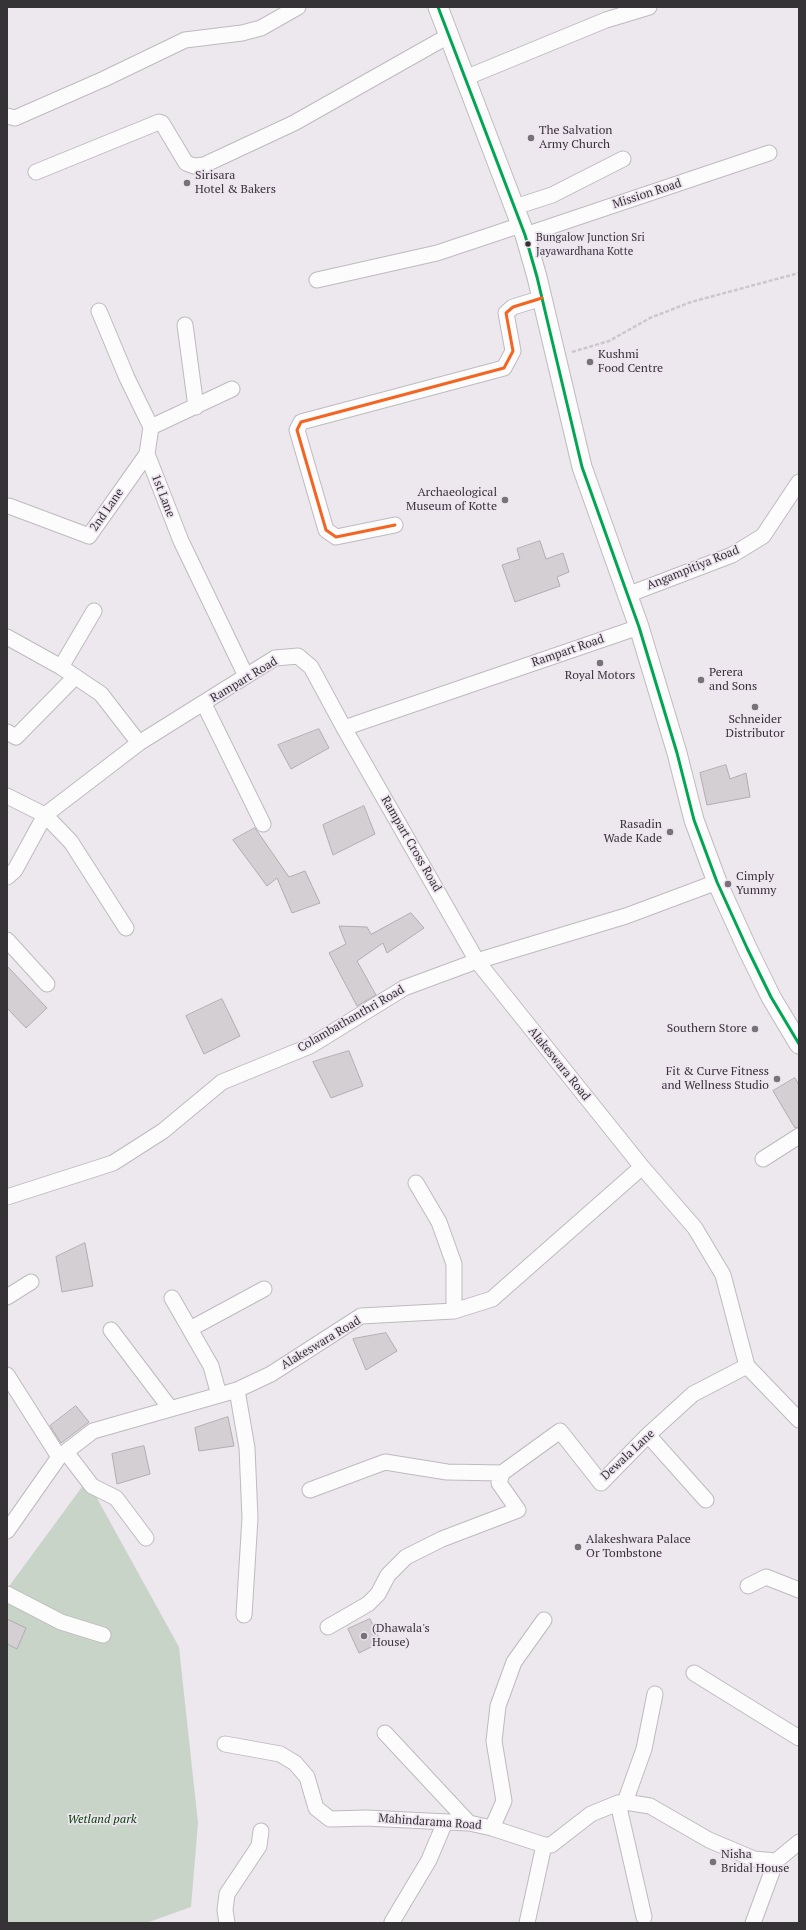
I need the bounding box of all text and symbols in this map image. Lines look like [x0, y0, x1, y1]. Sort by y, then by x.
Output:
place label: The Salvation Army Church [539, 124, 612, 152]
marker: The Salvation Army Church [526, 133, 536, 143]
place label: Sirisara Hotel & Bakers [195, 169, 276, 197]
street label: Mission Road [611, 176, 683, 212]
marker: Sirisara Hotel & Bakers [182, 178, 192, 188]
place label: Bungalow Junction Sri Jayawardhana Kotte [536, 231, 645, 257]
marker: Bungalow Junction Sri Jayawardhana Kotte [523, 239, 533, 249]
place label: Kushmi Food Centre [598, 348, 663, 376]
marker: Kushmi Food Centre [585, 357, 595, 367]
street label: 1st Lane [148, 473, 178, 519]
street label: 2nd Lane [87, 486, 127, 534]
place label: Archaeological Museum of Kotte [406, 486, 497, 514]
marker: Archaeological Museum of Kotte [500, 495, 510, 505]
street label: Angampitiya Road [645, 543, 741, 593]
street label: Rampart Road [530, 632, 606, 670]
street label: Rampart Road [208, 654, 280, 706]
marker: Royal Motors [595, 658, 605, 668]
place label: Perera and Sons [709, 666, 757, 694]
place label: Royal Motors [565, 669, 635, 683]
marker: Perera and Sons [696, 675, 706, 685]
marker: Schneider Distributor [750, 702, 760, 712]
place label: Schneider Distributor [725, 713, 785, 741]
street label: Rampart Cross Road [378, 794, 444, 894]
place label: Rasadin Wade Kade [603, 818, 662, 846]
marker: Rasadin Wade Kade [665, 827, 675, 837]
place label: Cimply Yummy [736, 870, 776, 898]
marker: Cimply Yummy [723, 879, 733, 889]
street label: Colambathanthri Road [295, 983, 407, 1055]
place label: Southern Store [667, 1022, 747, 1036]
street label: Alakeswara Road [525, 1024, 593, 1104]
marker: Southern Store [750, 1024, 760, 1034]
place label: Fit & Curve Fitness and Wellness Studio [661, 1065, 769, 1093]
marker: Fit & Curve Fitness and Wellness Studio [772, 1074, 782, 1084]
street label: Alakeswara Road [279, 1314, 363, 1372]
street label: Dewala Lane [598, 1427, 658, 1483]
place label: Alakeshwara Palace Or Tombstone [586, 1533, 691, 1561]
marker: Alakeshwara Palace Or Tombstone [573, 1542, 583, 1552]
place label: (Dhawala's House) [372, 1622, 430, 1650]
marker: (Dhawala's House) [359, 1631, 369, 1641]
street label: Mahindarama Road [378, 1811, 482, 1833]
park label: Wetland park [67, 1813, 137, 1827]
place label: Nisha Bridal House [721, 1848, 789, 1876]
marker: Nisha Bridal House [708, 1857, 718, 1867]

